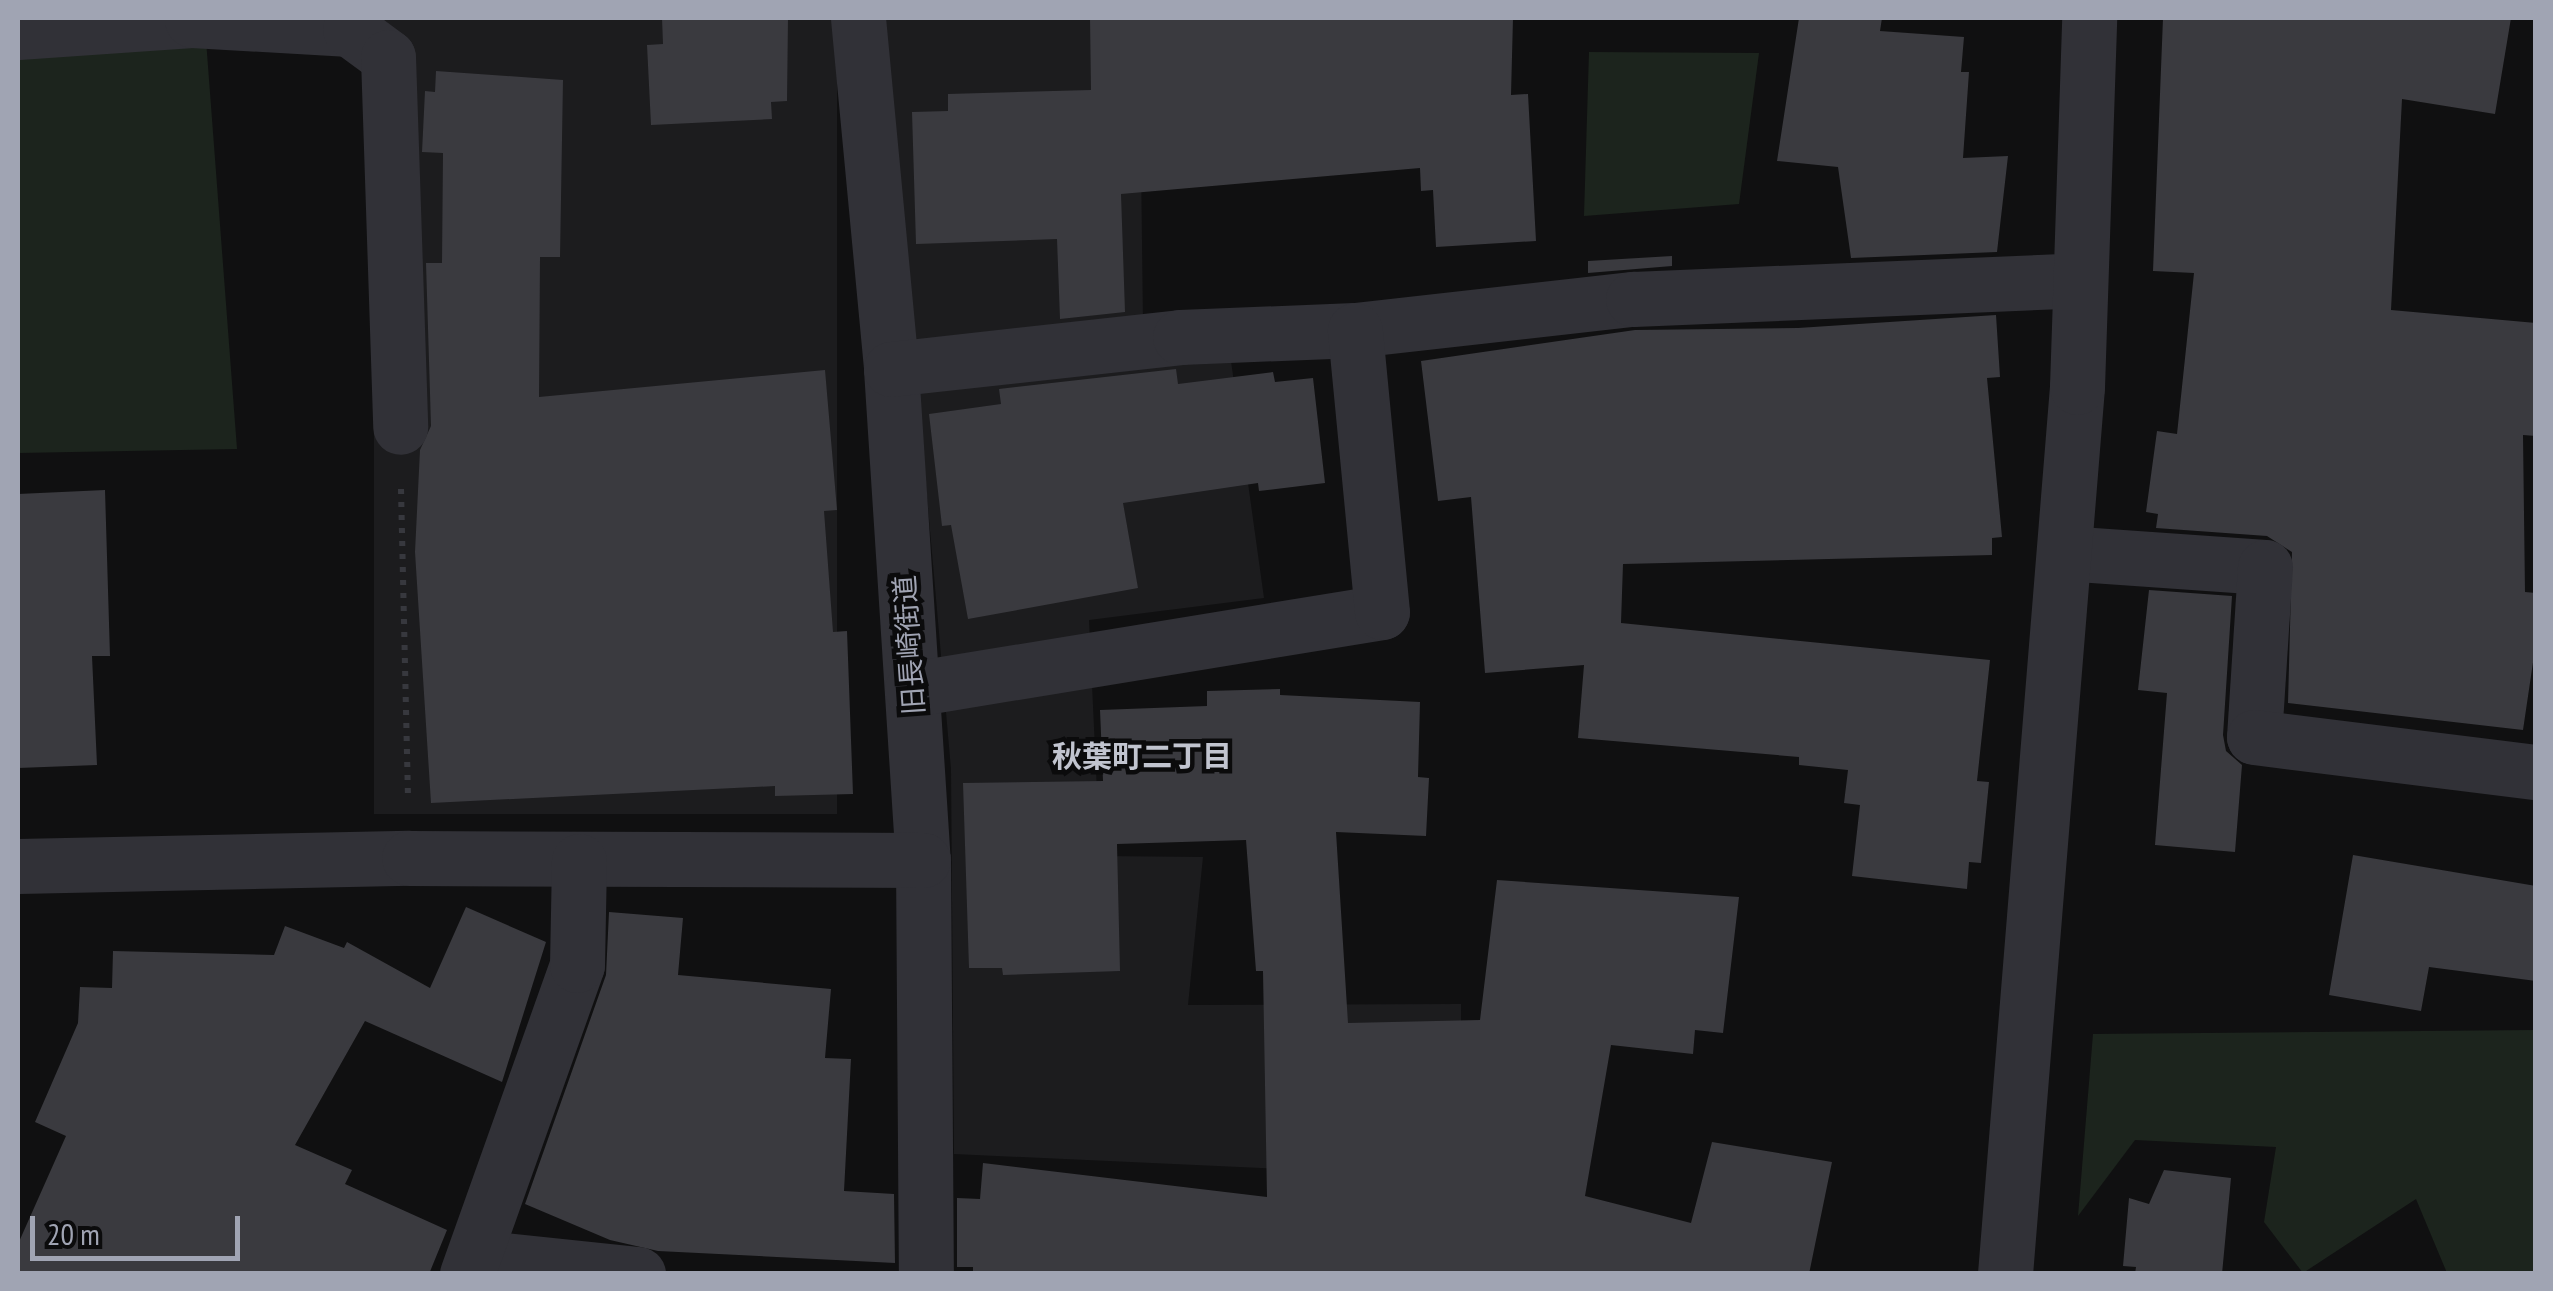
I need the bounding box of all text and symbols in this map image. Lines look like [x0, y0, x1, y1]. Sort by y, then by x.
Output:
street label: 旧長崎街道 [887, 574, 931, 716]
district label: 秋葉町二丁目 [1052, 738, 1232, 774]
scale bar [35, 1196, 245, 1258]
text: 20 m [47, 1214, 100, 1253]

